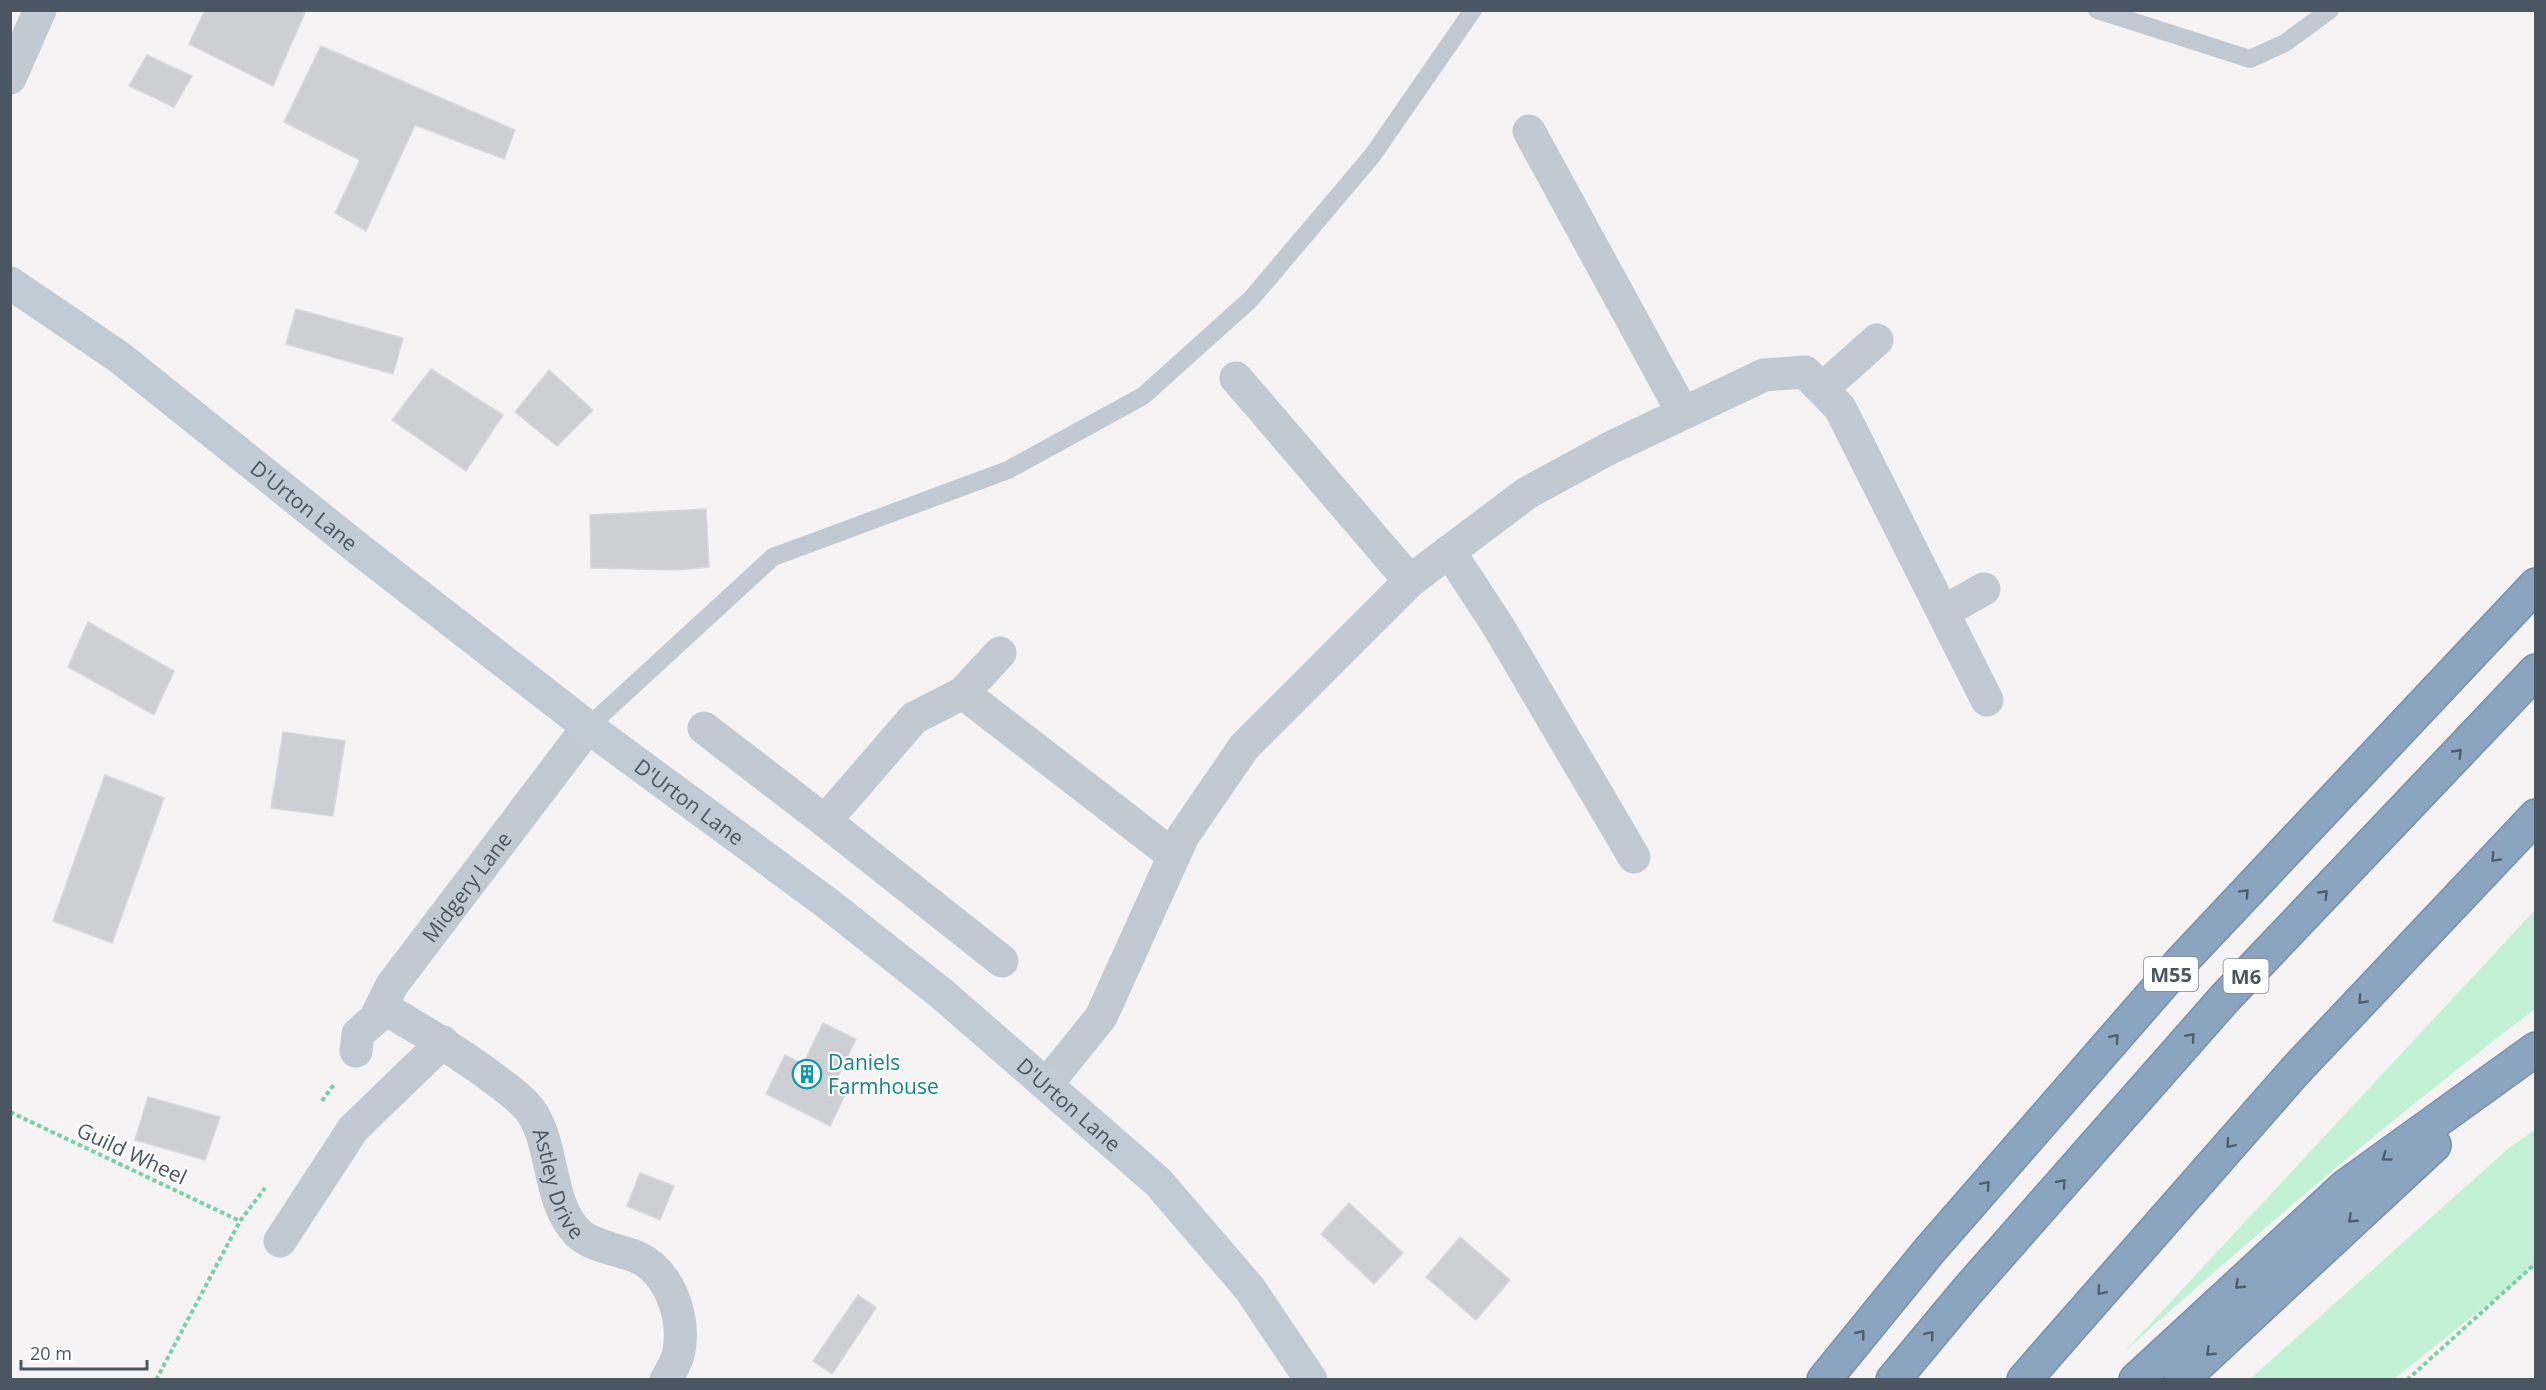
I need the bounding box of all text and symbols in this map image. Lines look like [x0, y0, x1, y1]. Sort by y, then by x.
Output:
street label: D'Urton Lane [245, 454, 364, 557]
one-way arrow [2451, 749, 2462, 759]
street label: D'Urton Lane [629, 752, 750, 851]
street label: Midgery Lane [415, 826, 518, 948]
one-way arrow [2491, 852, 2502, 862]
one-way arrow [2238, 890, 2249, 901]
one-way arrow [2317, 890, 2328, 901]
road number: M55 [2144, 957, 2198, 991]
road number: M6 [2224, 959, 2268, 993]
one-way arrow [2358, 993, 2369, 1004]
one-way arrow [2184, 1033, 2195, 1044]
one-way arrow [2108, 1034, 2119, 1045]
place label: Daniels Farmhouse [828, 1048, 939, 1100]
street label: D'Urton Lane [1011, 1051, 1127, 1158]
building icon: Daniels Farmhouse [791, 1058, 823, 1090]
street label: Guild Wheel [73, 1115, 191, 1191]
street label: Astley Drive [527, 1124, 590, 1245]
one-way arrow [2226, 1138, 2237, 1148]
one-way arrow [2382, 1150, 2393, 1161]
one-way arrow [2055, 1179, 2066, 1190]
one-way arrow [1979, 1181, 1990, 1192]
one-way arrow [2349, 1212, 2360, 1223]
one-way arrow [2235, 1278, 2246, 1289]
one-way arrow [2097, 1284, 2108, 1294]
one-way arrow [1854, 1330, 1865, 1341]
one-way arrow [1923, 1331, 1934, 1342]
scale bar [21, 1333, 147, 1371]
text: 20 m [30, 1341, 72, 1365]
one-way arrow [2206, 1345, 2216, 1356]

